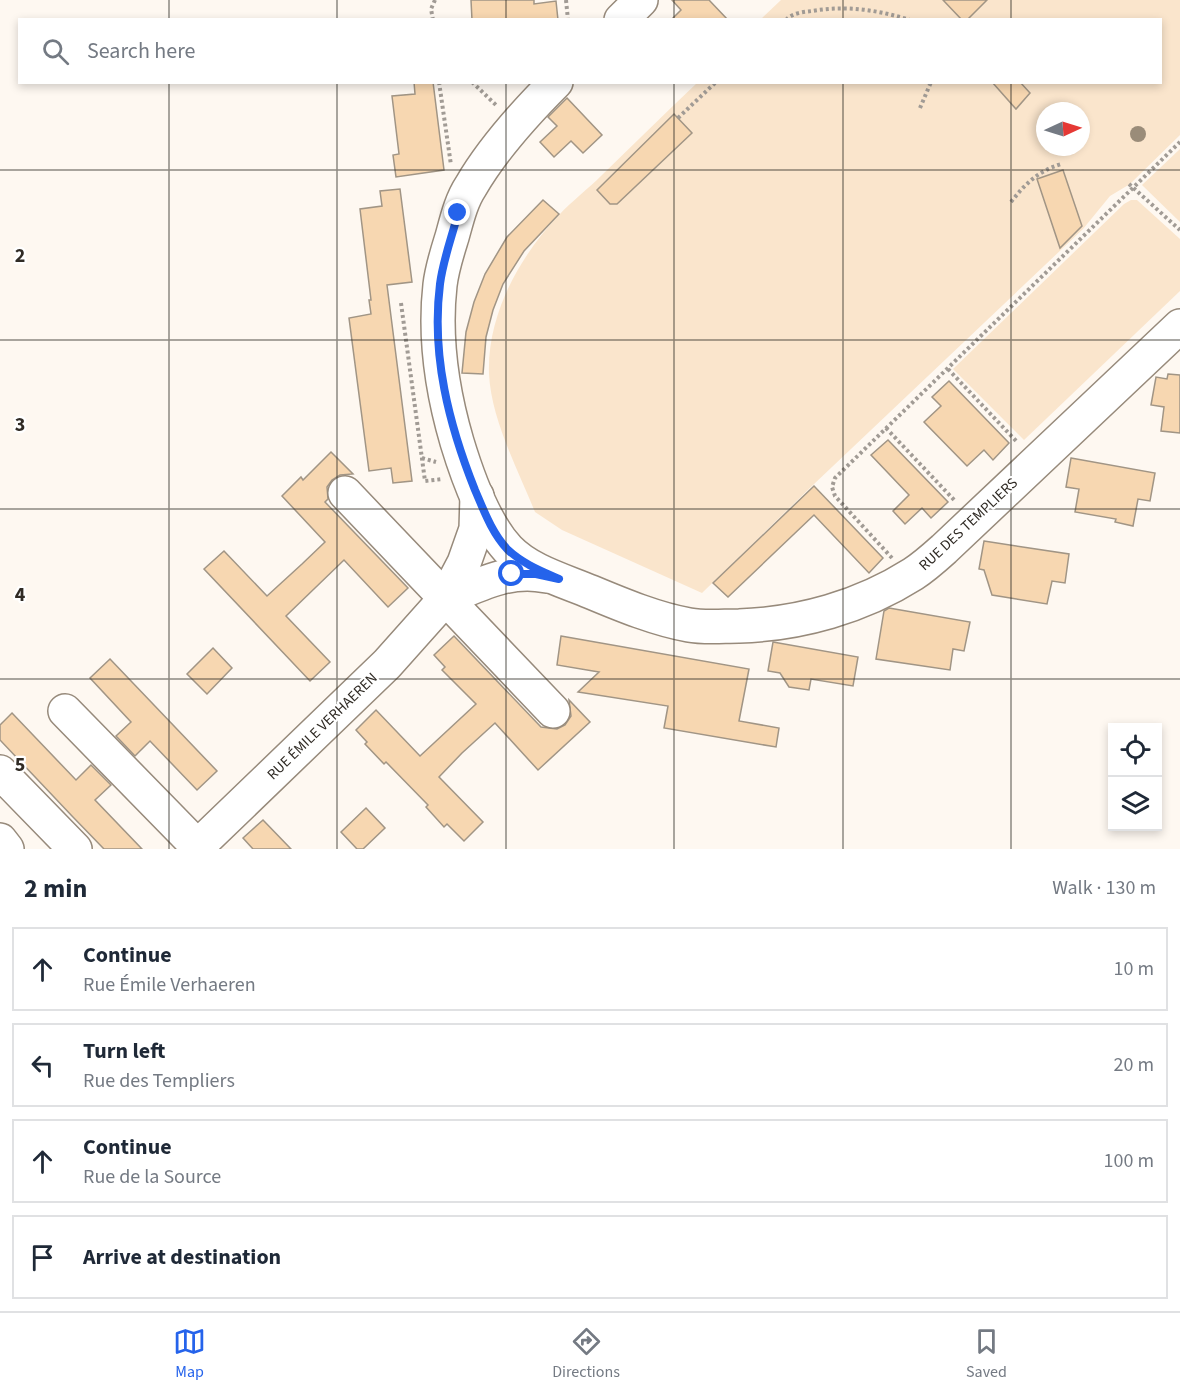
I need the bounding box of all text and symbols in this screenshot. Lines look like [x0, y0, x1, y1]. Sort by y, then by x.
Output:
search box [18, 18, 1162, 84]
icon: search [39, 35, 72, 68]
text: Search here [87, 35, 195, 67]
north arrow [1036, 102, 1090, 156]
route end [444, 199, 470, 225]
text: 2 [15, 242, 25, 270]
text: 3 [15, 411, 25, 439]
street label: RUE DES TEMPLIERS [914, 473, 1022, 576]
route start [498, 560, 524, 586]
text: 4 [15, 581, 26, 609]
street label: RUE ÉMILE VERHAEREN [262, 668, 382, 785]
map controls [1108, 723, 1162, 831]
button: locate [1108, 723, 1162, 777]
text: 5 [15, 751, 25, 779]
button: layers [1108, 777, 1162, 831]
text: 2 min [24, 870, 87, 907]
text: Walk · 130 m [1052, 874, 1156, 902]
text: Continue [83, 939, 172, 971]
icon: ahead [26, 953, 59, 986]
text: 10 m [1114, 955, 1154, 983]
text: Rue Émile Verhaeren [83, 971, 256, 999]
text: Turn left [83, 1035, 165, 1067]
icon: left [26, 1049, 59, 1082]
text: 20 m [1114, 1051, 1154, 1079]
text: Rue des Templiers [83, 1067, 235, 1095]
text: Continue [83, 1131, 172, 1163]
icon: ahead [26, 1145, 59, 1178]
text: 100 m [1104, 1147, 1154, 1175]
text: Rue de la Source [83, 1163, 221, 1191]
icon: arrive [26, 1241, 59, 1274]
text: Arrive at destination [83, 1241, 281, 1273]
tab: Map [173, 1325, 206, 1383]
tab: Directions [552, 1325, 620, 1383]
tab: Saved [966, 1325, 1007, 1383]

